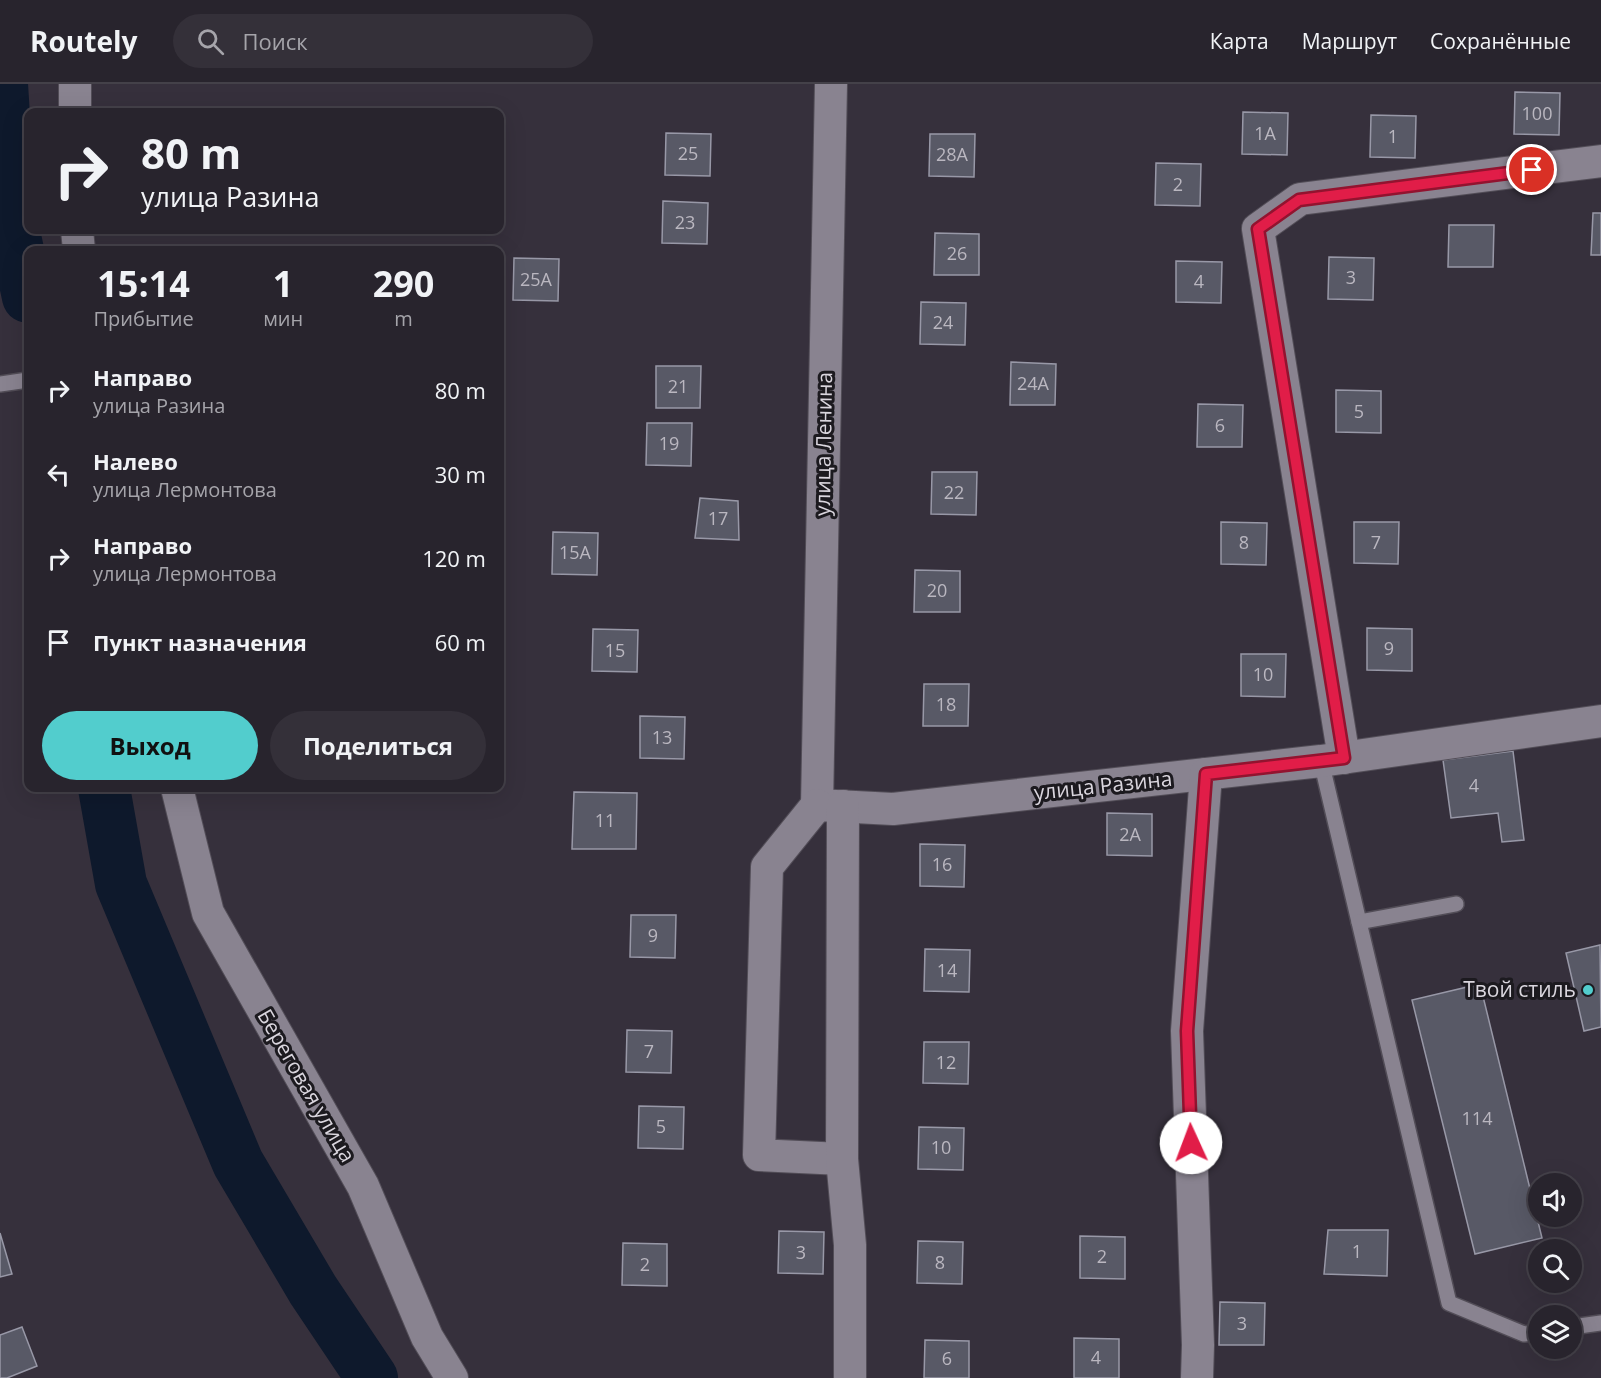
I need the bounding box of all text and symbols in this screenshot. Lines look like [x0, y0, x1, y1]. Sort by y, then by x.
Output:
search box [173, 14, 593, 68]
text: Routely [30, 22, 137, 60]
icon: search [194, 25, 227, 58]
text: Поиск [242, 26, 308, 56]
text: Карта [1210, 27, 1269, 55]
text: Маршрут [1302, 27, 1397, 55]
text: Сохранённые [1430, 27, 1571, 55]
house number: 100 [1522, 101, 1552, 125]
house number: 1А [1254, 121, 1276, 145]
text: 80 m [141, 124, 241, 181]
house number: 1 [1388, 124, 1398, 148]
icon: right [42, 132, 120, 210]
house number: 25 [678, 141, 698, 165]
house number: 28А [936, 142, 969, 166]
pin [1506, 144, 1557, 195]
icon: arrive [1515, 153, 1548, 186]
house number: 2 [1173, 172, 1183, 196]
text: улица Разина [141, 178, 320, 215]
house number: 23 [675, 210, 695, 234]
house number: 26 [947, 241, 967, 265]
text: 15:14 [97, 259, 190, 308]
text: 1 [273, 259, 293, 308]
text: 290 [373, 259, 434, 308]
house number: 3 [1346, 265, 1356, 289]
house number: 25А [520, 267, 553, 291]
house number: 4 [1194, 269, 1204, 293]
text: Прибытие [94, 305, 194, 332]
text: мин [263, 305, 303, 332]
text: m [394, 305, 413, 332]
house number: 24 [933, 310, 953, 334]
text: Направо [93, 362, 192, 392]
house number: 24А [1017, 371, 1050, 395]
street label: улица Ленина [808, 372, 838, 516]
icon: right [42, 374, 75, 407]
house number: 21 [668, 374, 688, 398]
text: 80 m [435, 375, 486, 405]
text: улица Разина [93, 392, 225, 419]
house number: 5 [1354, 399, 1364, 423]
house number: 6 [1215, 413, 1225, 437]
house number: 19 [659, 431, 679, 455]
text: Налево [93, 446, 178, 476]
icon: left [42, 458, 75, 491]
text: 30 m [435, 459, 486, 489]
text: улица Лермонтова [93, 476, 277, 503]
house number: 22 [944, 480, 964, 504]
house number: 17 [708, 506, 728, 530]
text: Направо [93, 530, 192, 560]
house number: 8 [1239, 530, 1249, 554]
house number: 7 [1371, 530, 1381, 554]
house number: 15А [559, 540, 592, 564]
icon: right [42, 542, 75, 575]
text: 120 m [422, 543, 486, 573]
text: улица Лермонтова [93, 560, 277, 587]
house number: 20 [927, 578, 947, 602]
icon: arrive [42, 626, 75, 659]
text: Пункт назначения [93, 627, 307, 657]
text: 60 m [435, 627, 486, 657]
house number: 9 [1384, 636, 1394, 660]
house number: 15 [605, 638, 625, 662]
house number: 10 [1253, 662, 1273, 686]
house number: 18 [936, 692, 956, 716]
button: Выход [42, 711, 258, 780]
button: Поделиться [270, 711, 486, 780]
house number: 13 [652, 725, 672, 749]
street label: улица Разина [1032, 764, 1173, 806]
house number: 4 [1469, 773, 1479, 797]
house number: 11 [595, 808, 615, 832]
house number: 2А [1119, 822, 1141, 846]
house number: 16 [932, 852, 952, 876]
house number: 9 [648, 923, 658, 947]
house number: 14 [937, 958, 957, 982]
place label: Твой стиль [1463, 975, 1576, 1003]
marker: Твой стиль [1581, 983, 1595, 997]
street label: Береговая улица [252, 1004, 362, 1167]
house number: 7 [644, 1039, 654, 1063]
house number: 12 [936, 1050, 956, 1074]
house number: 114 [1462, 1106, 1492, 1130]
position arrow [1159, 1111, 1223, 1175]
house number: 5 [656, 1114, 666, 1138]
house number: 10 [931, 1135, 951, 1159]
map controls [1528, 1173, 1582, 1359]
button: sound [1528, 1173, 1582, 1227]
house number: 1 [1352, 1239, 1362, 1263]
button: search [1528, 1239, 1582, 1293]
house number: 3 [796, 1240, 806, 1264]
house number: 2 [1097, 1244, 1107, 1268]
house number: 8 [935, 1250, 945, 1274]
house number: 2 [640, 1252, 650, 1276]
button: layers [1528, 1305, 1582, 1359]
house number: 3 [1237, 1311, 1247, 1335]
house number: 4 [1091, 1345, 1101, 1369]
house number: 6 [942, 1346, 952, 1370]

